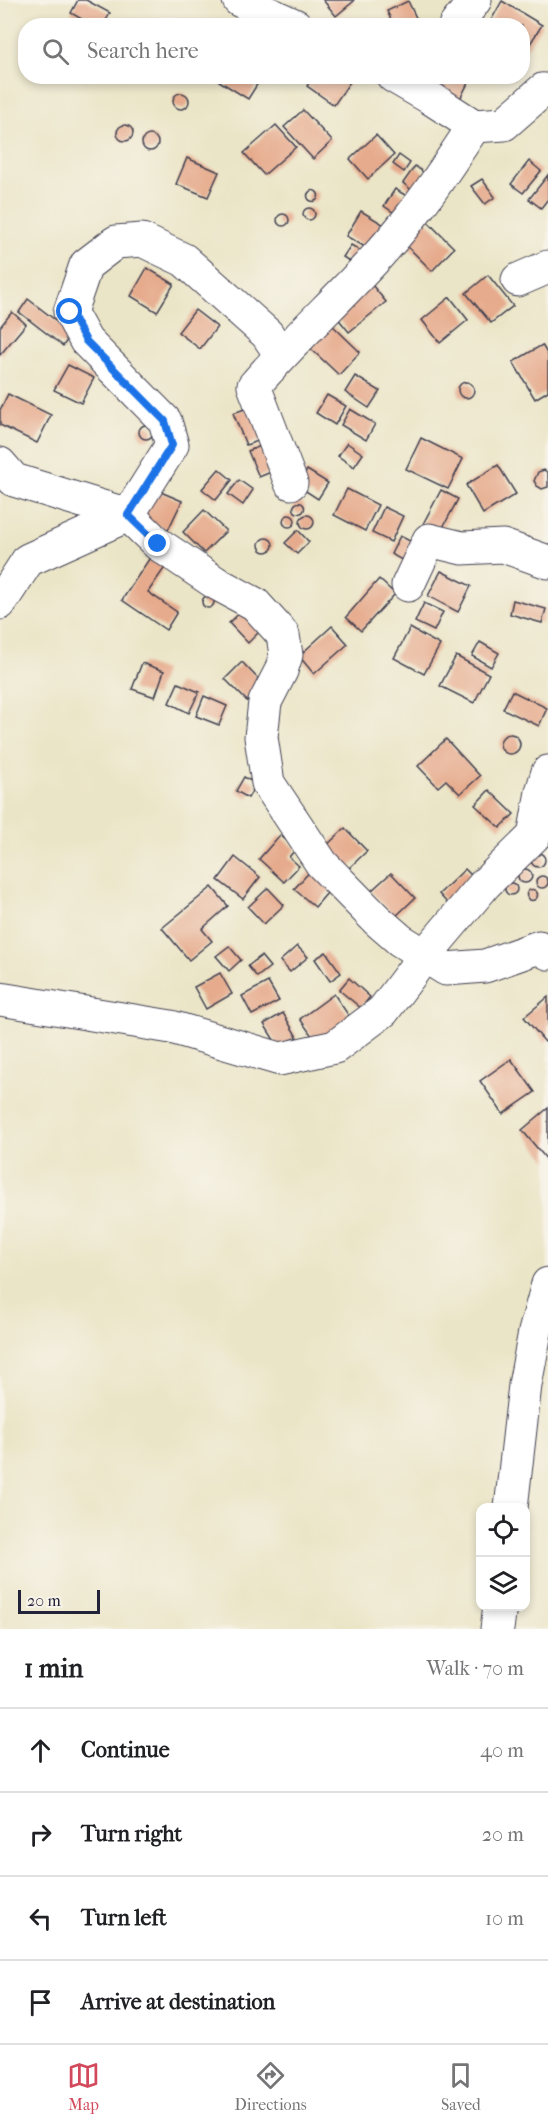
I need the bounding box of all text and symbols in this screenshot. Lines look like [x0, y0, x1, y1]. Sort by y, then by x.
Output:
search box [18, 18, 530, 84]
icon: search [39, 35, 72, 68]
text: Search here [87, 38, 199, 64]
route start [56, 298, 82, 324]
route end [144, 530, 170, 556]
map controls [476, 1503, 530, 1611]
button: locate [476, 1503, 530, 1557]
button: layers [476, 1557, 530, 1611]
scale bar [18, 1587, 100, 1614]
text: 20 m [27, 1591, 61, 1610]
text: 1 min [24, 1653, 83, 1684]
text: Walk · 70 m [427, 1657, 524, 1680]
icon: ahead [24, 1734, 57, 1767]
text: Continue [81, 1737, 170, 1763]
text: 40 m [480, 1739, 524, 1762]
icon: right [24, 1818, 57, 1851]
text: Turn right [81, 1821, 182, 1847]
text: 20 m [482, 1823, 524, 1846]
icon: left [24, 1902, 57, 1935]
text: Turn left [81, 1905, 167, 1931]
text: 10 m [485, 1907, 524, 1930]
icon: arrive [24, 1986, 57, 2019]
text: Arrive at destination [81, 1989, 275, 2015]
tab: Map [67, 2059, 100, 2114]
tab: Directions [235, 2059, 307, 2114]
tab: Saved [441, 2059, 481, 2114]

